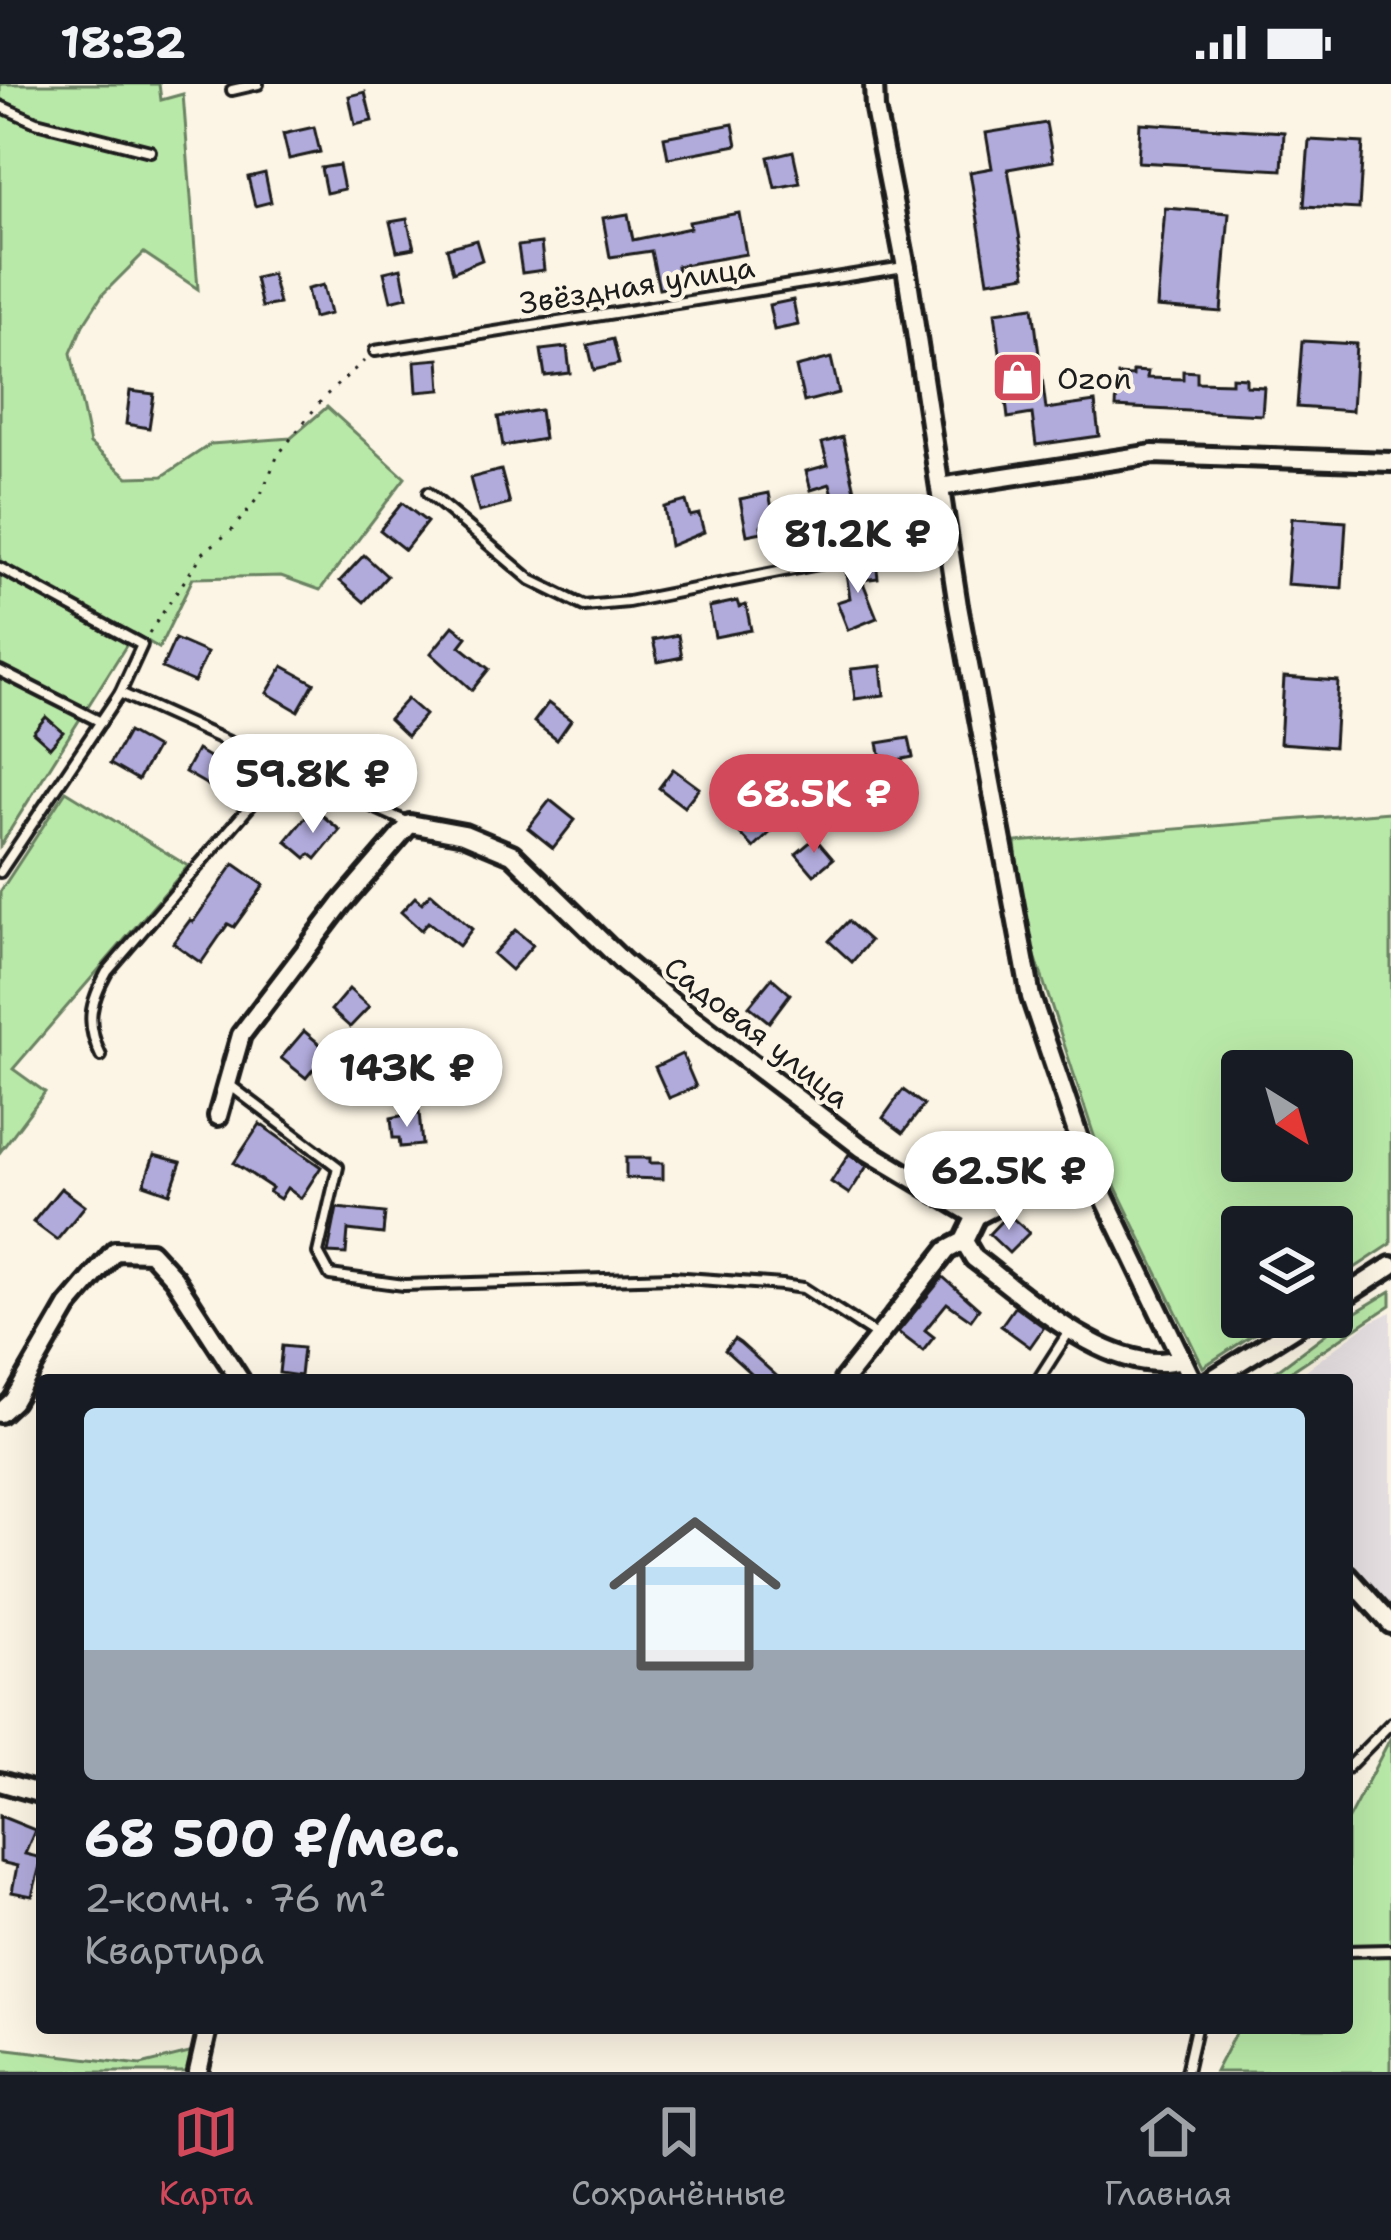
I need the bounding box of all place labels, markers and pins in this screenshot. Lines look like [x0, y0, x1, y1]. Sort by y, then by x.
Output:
shop icon: Ozon [990, 350, 1046, 406]
place label: Ozon [1057, 358, 1132, 399]
pin: 81.2K ₽ [747, 494, 969, 596]
pin: 59.8K ₽ [202, 734, 424, 836]
pin: 68.5K ₽ [703, 754, 925, 856]
pin: 143K ₽ [309, 1028, 505, 1130]
pin: 62.5K ₽ [898, 1131, 1120, 1233]

